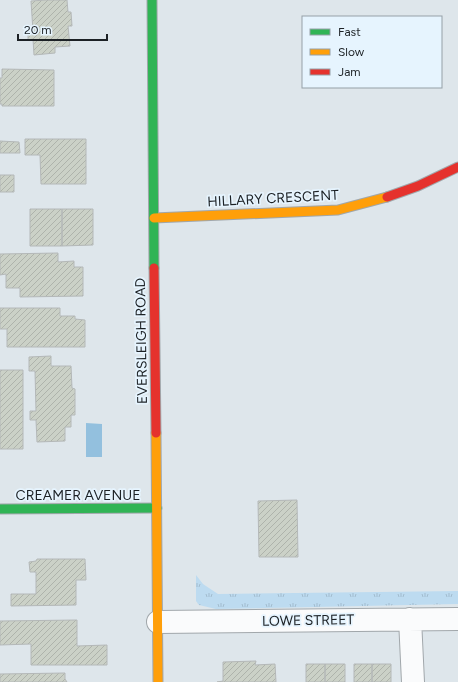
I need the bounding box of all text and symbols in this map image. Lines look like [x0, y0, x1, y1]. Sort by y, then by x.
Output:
scale bar [18, 16, 107, 42]
legend [302, 16, 442, 88]
text: 20 m [24, 23, 52, 37]
text: Fast [338, 25, 361, 39]
text: Slow [338, 45, 365, 59]
text: Jam [338, 65, 361, 79]
street label: HILLARY CRESCENT [207, 187, 340, 210]
street label: EVERSLEIGH ROAD [132, 278, 151, 404]
street label: CREAMER AVENUE [16, 487, 140, 504]
street label: LOWE STREET [262, 611, 355, 630]

